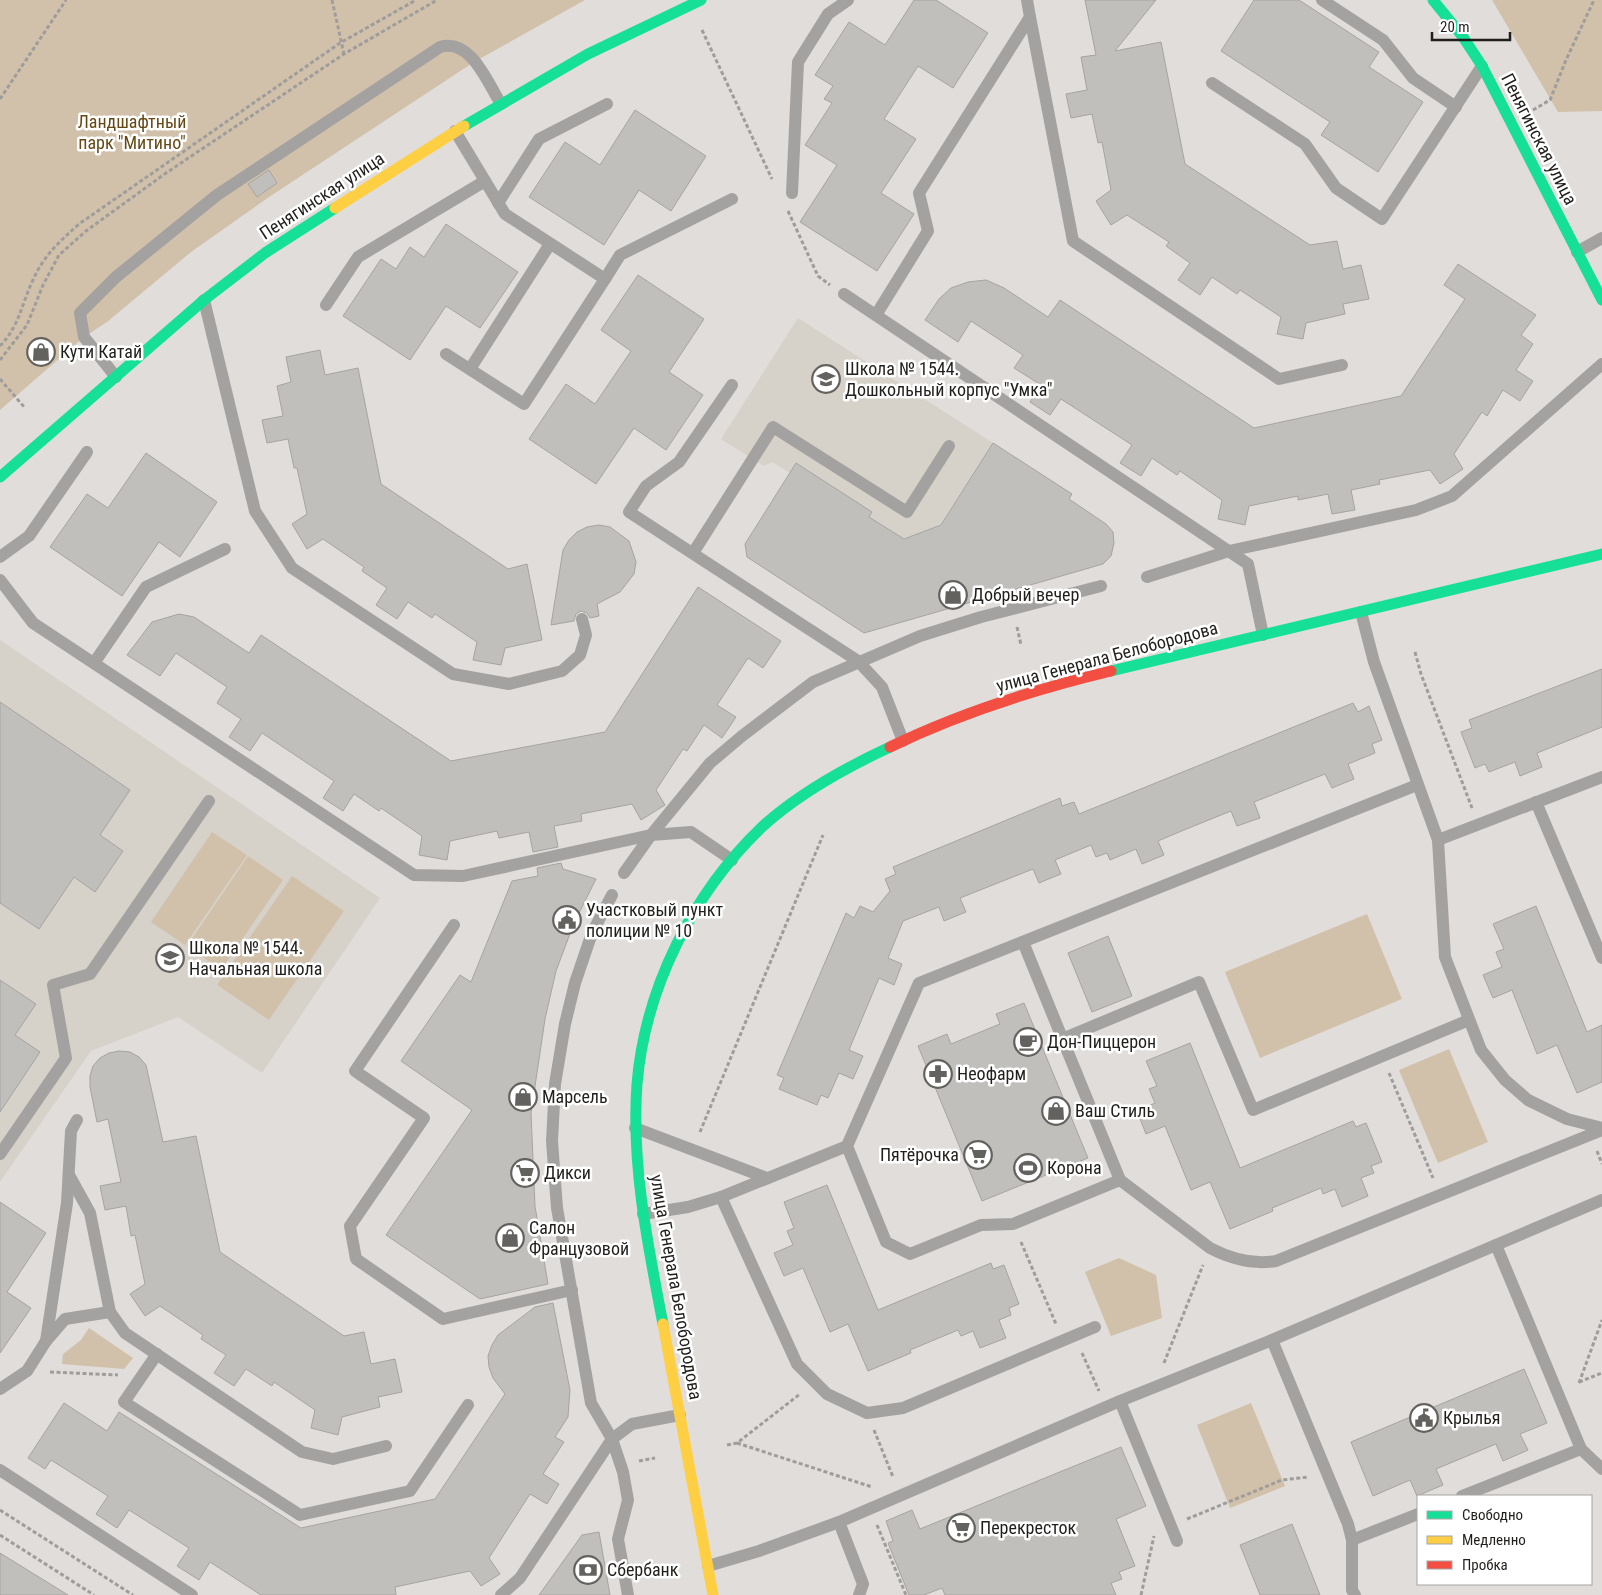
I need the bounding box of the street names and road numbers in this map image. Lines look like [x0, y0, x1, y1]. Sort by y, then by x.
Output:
street label: Пенягинская улица [1497, 70, 1582, 208]
street label: Пенягинская улица [255, 147, 388, 244]
street label: улица Генерала Белобородова [994, 617, 1220, 696]
street label: улица Генерала Белобородова [646, 1173, 707, 1401]

